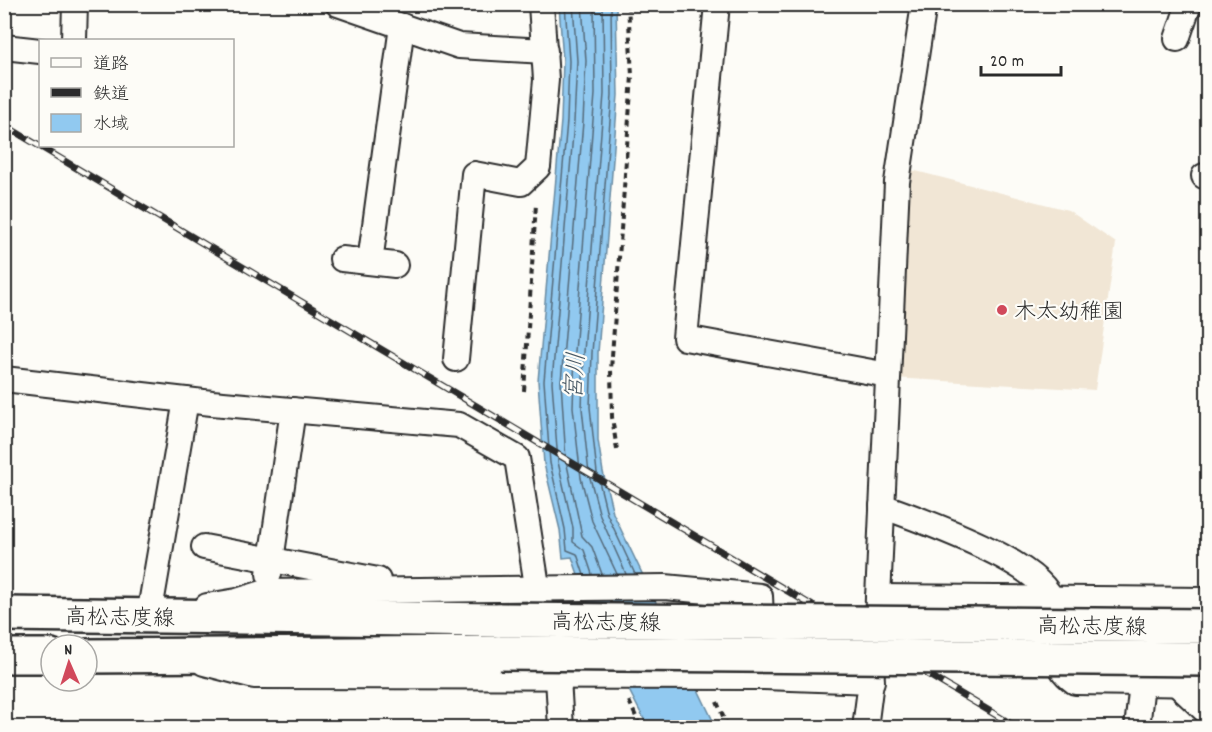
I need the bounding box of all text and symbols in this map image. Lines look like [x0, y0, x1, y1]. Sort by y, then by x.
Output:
legend [39, 39, 234, 147]
scale bar [981, 39, 1060, 77]
text: 20 m [990, 50, 1024, 75]
text: 道路 [93, 53, 129, 78]
text: 鉄道 [93, 83, 129, 108]
text: 水域 [93, 113, 129, 138]
place label: 木太幼稚園 [1014, 298, 1124, 329]
marker: 木太幼稚園 [995, 303, 1009, 317]
water label: 宮川 [558, 351, 596, 401]
street label: 高松志度線 [65, 603, 175, 636]
street label: 高松志度線 [551, 608, 661, 641]
street label: 高松志度線 [1037, 612, 1147, 645]
north arrow [39, 633, 99, 693]
text: N [64, 639, 73, 662]

